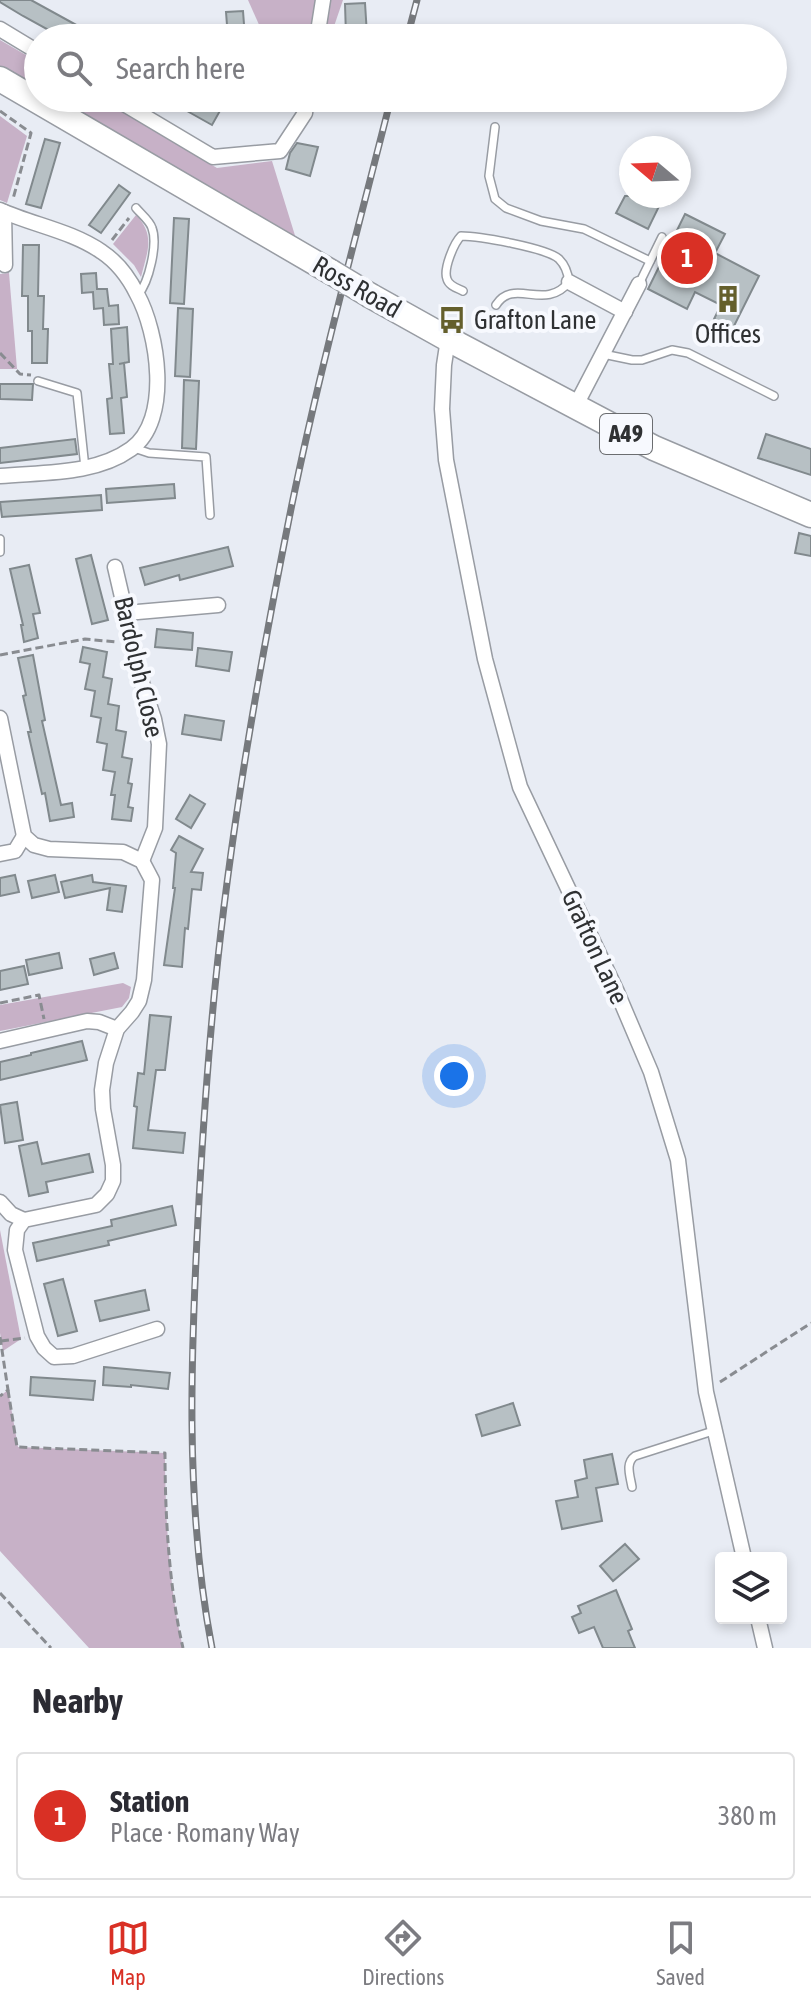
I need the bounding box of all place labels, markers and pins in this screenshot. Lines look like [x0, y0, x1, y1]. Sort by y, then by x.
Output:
pin: 1 [661, 228, 713, 288]
building icon: Offices [713, 284, 743, 314]
bus stop icon: Grafton Lane [437, 305, 467, 335]
place label: Grafton Lane [474, 305, 596, 335]
place label: Offices [695, 319, 761, 349]

